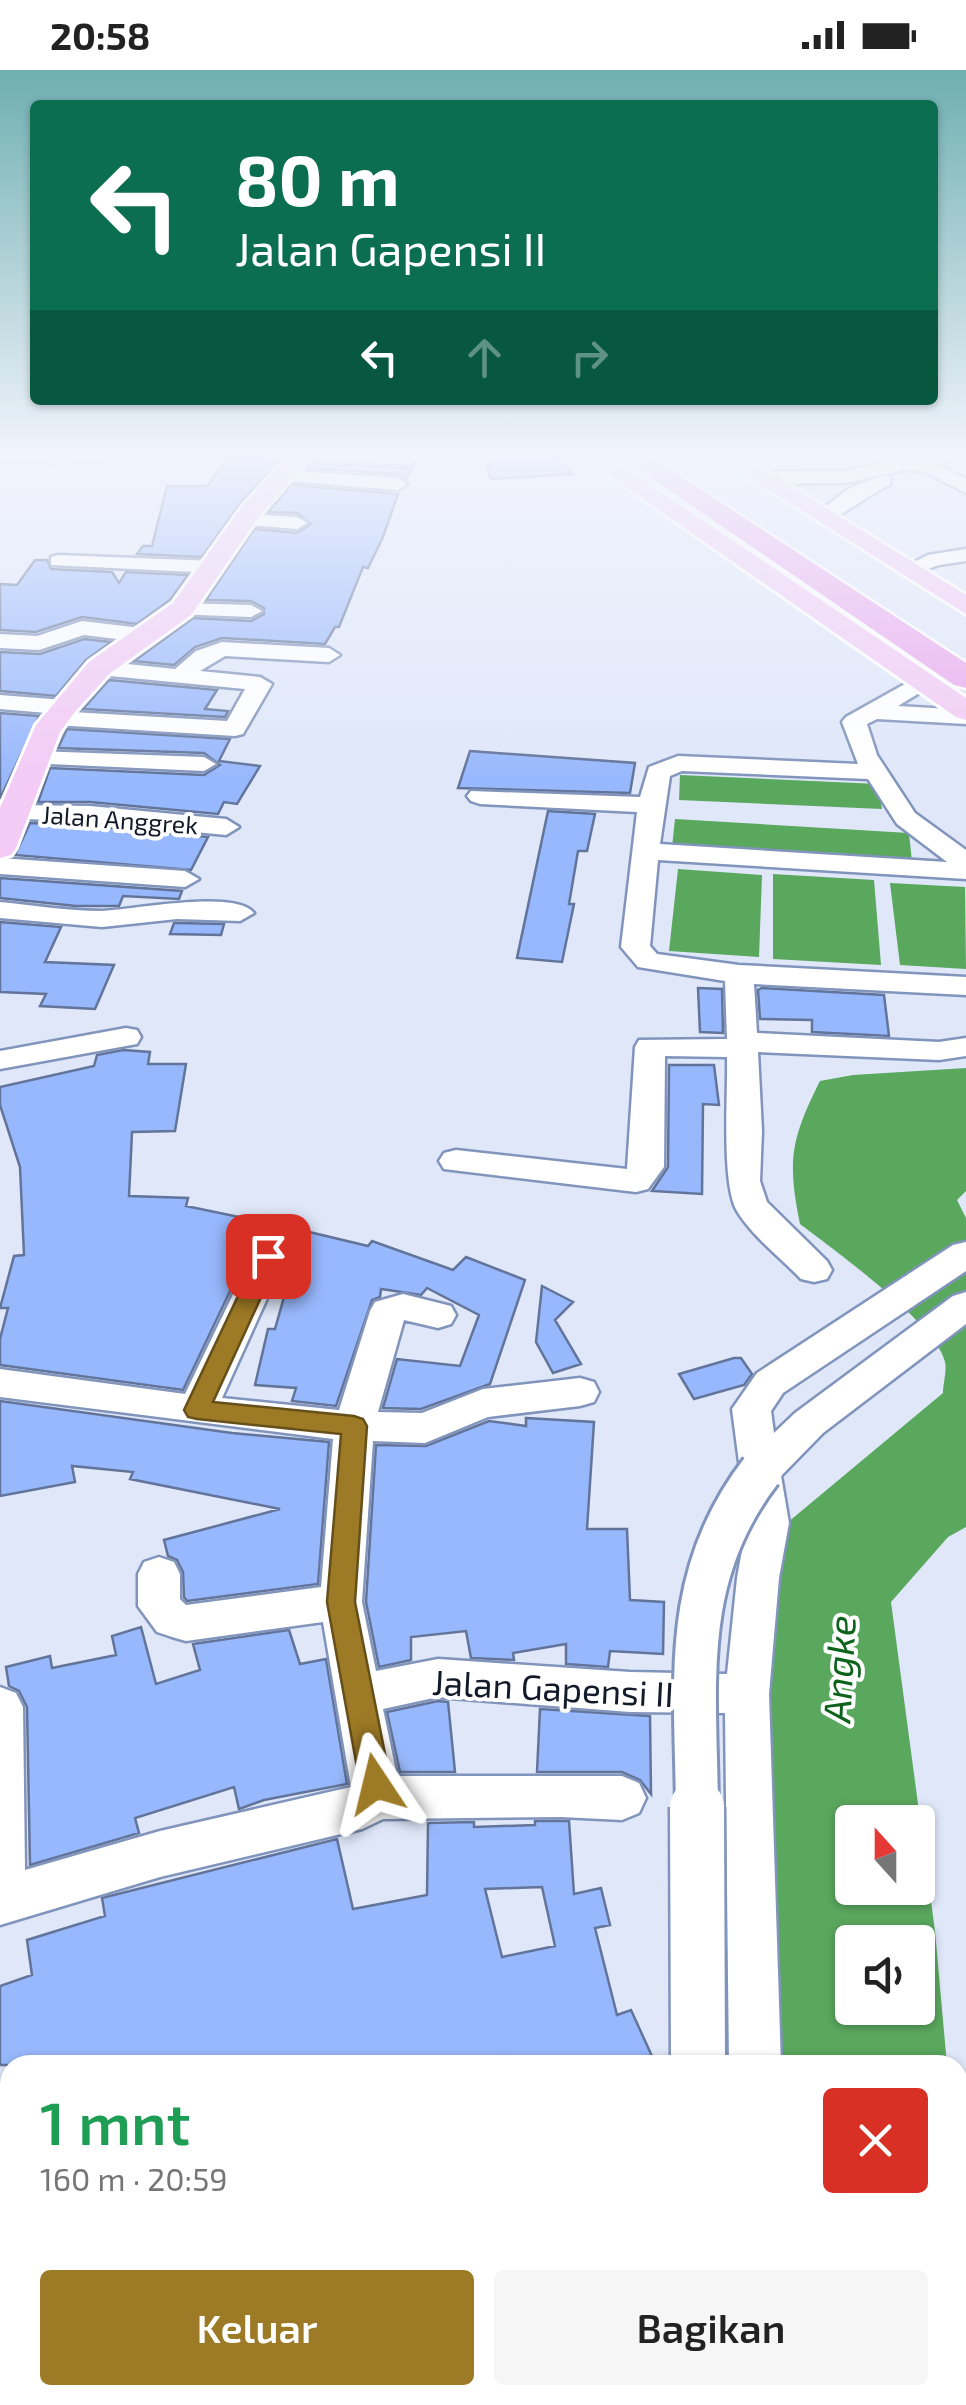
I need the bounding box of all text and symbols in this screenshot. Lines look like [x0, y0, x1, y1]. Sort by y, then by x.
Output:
text: 20:58 [50, 12, 150, 58]
text: 80 m [235, 136, 400, 220]
icon: left [70, 140, 200, 270]
text: Jalan Gapensi II [235, 221, 546, 275]
icon: left [352, 330, 407, 385]
icon: ahead [457, 330, 512, 385]
icon: right [562, 330, 617, 385]
street label: Jalan Anggrek [41, 799, 199, 839]
pin [226, 1214, 311, 1299]
icon: arrive [241, 1229, 296, 1284]
water label: Angke [812, 1614, 864, 1726]
street label: Jalan Gapensi II [431, 1660, 675, 1714]
position arrow [324, 1732, 428, 1836]
north arrow [835, 1805, 935, 1905]
map controls [835, 1805, 935, 2025]
button: sound [835, 1925, 935, 2025]
text: 1 mnt [40, 2085, 190, 2157]
button: close [823, 2088, 928, 2193]
text: 160 m · 20:59 [40, 2159, 228, 2197]
button: Keluar [40, 2270, 474, 2385]
button: Bagikan [494, 2270, 928, 2385]

